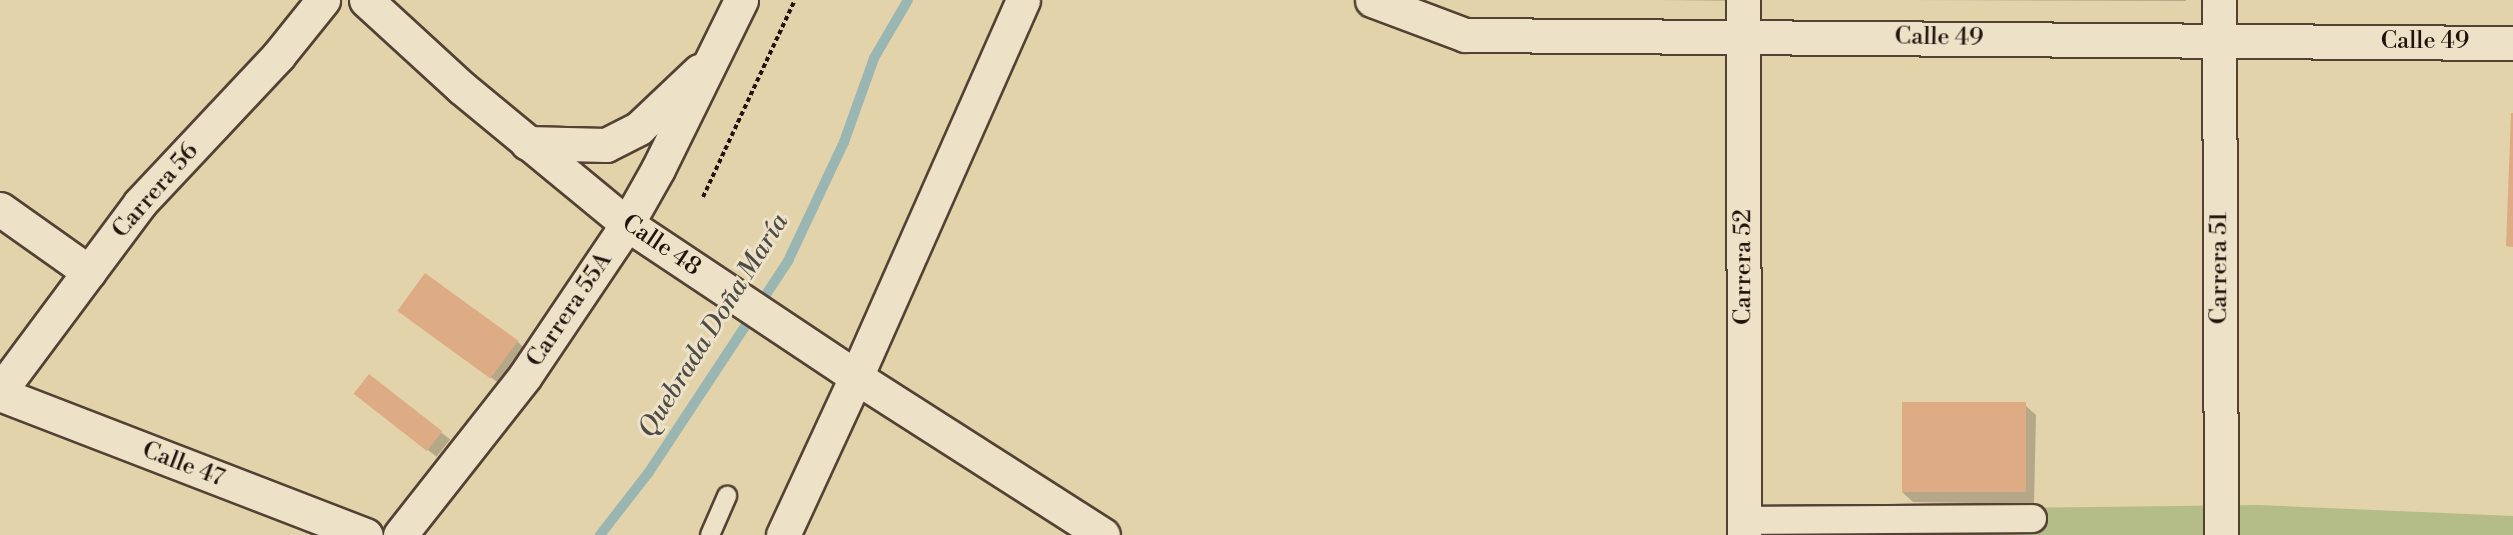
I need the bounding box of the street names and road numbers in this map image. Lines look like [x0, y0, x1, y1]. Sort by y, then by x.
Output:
street label: Calle 49 [1894, 23, 1984, 53]
street label: Calle 49 [2381, 28, 2469, 56]
street label: Carrera 56 [107, 137, 205, 245]
street label: Calle 48 [616, 209, 706, 283]
street label: Carrera 52 [1730, 209, 1758, 325]
street label: Carrera 51 [2206, 212, 2234, 324]
street label: Carrera 55A [521, 247, 619, 373]
street label: Calle 47 [138, 436, 228, 494]

